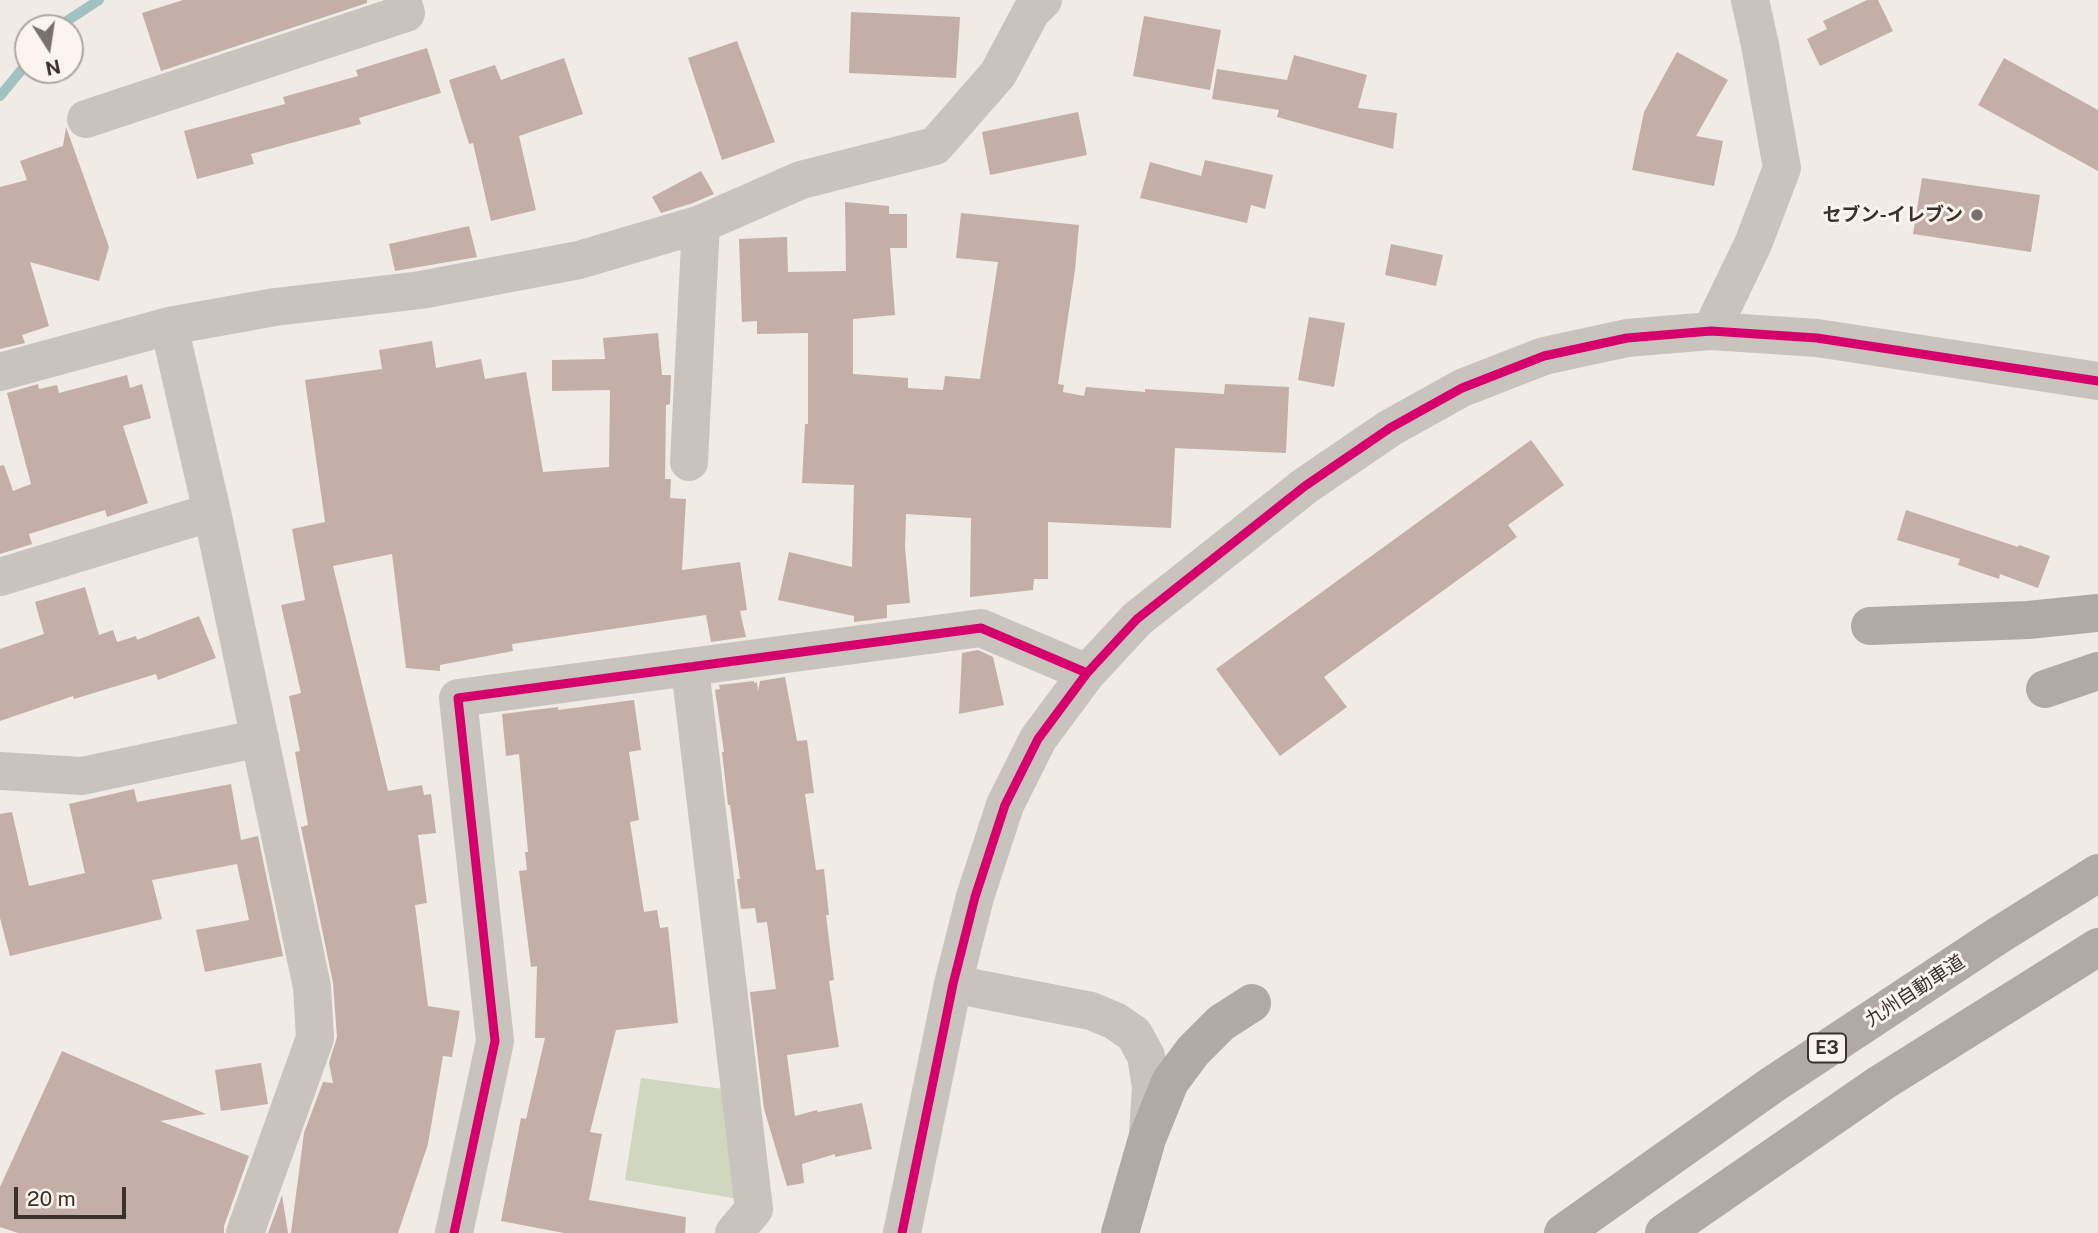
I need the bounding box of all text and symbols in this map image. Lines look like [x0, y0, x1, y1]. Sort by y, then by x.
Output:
north arrow [14, 14, 84, 84]
text: N [43, 55, 63, 80]
place label: セブン-イレブン [1823, 204, 1963, 226]
marker: セブン-イレブン [1969, 207, 1985, 223]
street label: 九州自動車道 [1861, 950, 1969, 1032]
road number: E3 [1808, 1034, 1846, 1063]
scale bar [18, 1174, 130, 1218]
text: 20 m [27, 1186, 76, 1211]

